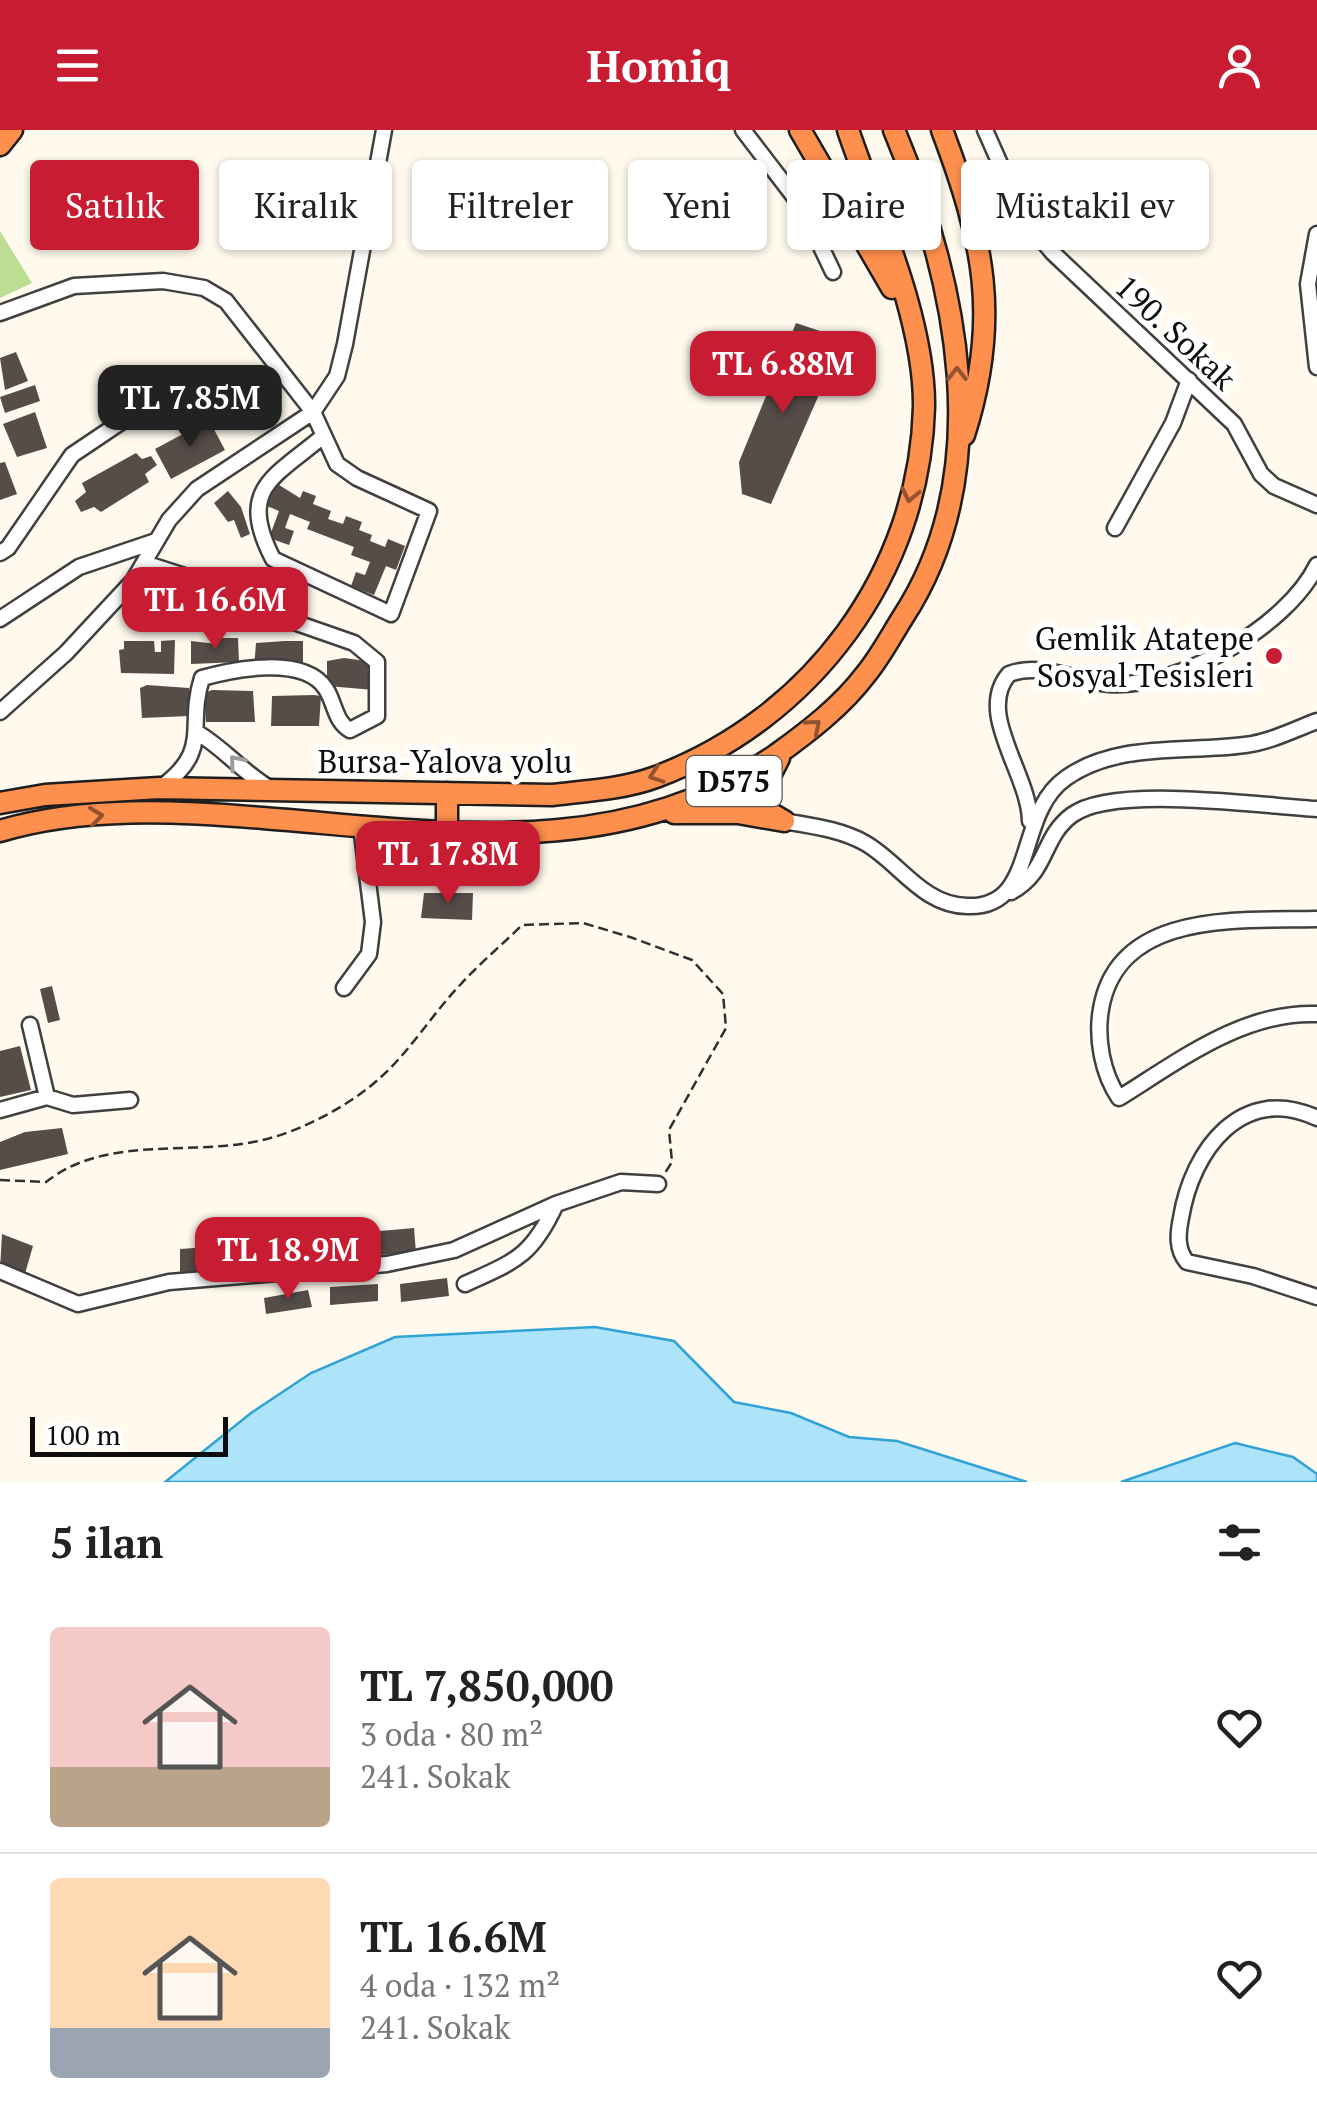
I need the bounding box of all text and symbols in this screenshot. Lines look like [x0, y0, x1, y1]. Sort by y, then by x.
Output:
text: Homiq [586, 35, 731, 95]
icon: menu [50, 38, 105, 93]
icon: person [1212, 38, 1267, 93]
chip: Satılık [30, 160, 199, 250]
chip: Kiralık [219, 160, 392, 250]
chip: Filtreler [412, 160, 608, 250]
chip: Yeni [628, 160, 767, 250]
chip: Daire [787, 160, 941, 250]
chip: Müstakil ev [961, 160, 1209, 250]
street label: 190. Sokak [1107, 265, 1246, 399]
pin: TL 6.88M [680, 331, 886, 416]
text: TL 6.88M [712, 342, 854, 384]
pin: TL 7.85M [87, 365, 293, 450]
one-way arrow [946, 366, 968, 382]
text: TL 7.85M [120, 376, 260, 418]
one-way arrow [901, 486, 922, 503]
pin: TL 16.6M [112, 567, 318, 652]
text: TL 16.6M [144, 578, 286, 620]
place label: Gemlik Atatepe Sosyal Tesisleri [1035, 617, 1254, 696]
marker: Gemlik Atatepe Sosyal Tesisleri [1263, 645, 1285, 667]
one-way arrow [802, 719, 820, 737]
street label: Bursa-Yalova yolu [318, 740, 572, 782]
one-way arrow [230, 755, 248, 773]
road number: D575 [686, 756, 782, 806]
one-way arrow [649, 764, 666, 784]
one-way arrow [88, 806, 104, 827]
pin: TL 17.8M [345, 821, 551, 906]
text: TL 17.8M [378, 832, 518, 874]
pin: TL 18.9M [185, 1217, 391, 1302]
text: TL 18.9M [217, 1228, 359, 1270]
scale bar [30, 1412, 228, 1456]
text: 100 m [45, 1416, 121, 1453]
text: 5 ilan [50, 1514, 163, 1570]
icon: filters [1212, 1515, 1267, 1570]
text: TL 7,850,000 [360, 1657, 613, 1713]
icon: home [130, 1667, 250, 1787]
icon: heart [1212, 1700, 1267, 1755]
text: 3 oda · 80 m² [360, 1713, 543, 1755]
text: 241. Sokak [360, 1755, 511, 1797]
text: TL 16.6M [360, 1908, 547, 1964]
icon: home [130, 1918, 250, 2038]
icon: heart [1212, 1951, 1267, 2006]
text: 4 oda · 132 m² [360, 1964, 560, 2006]
text: 241. Sokak [360, 2006, 511, 2048]

